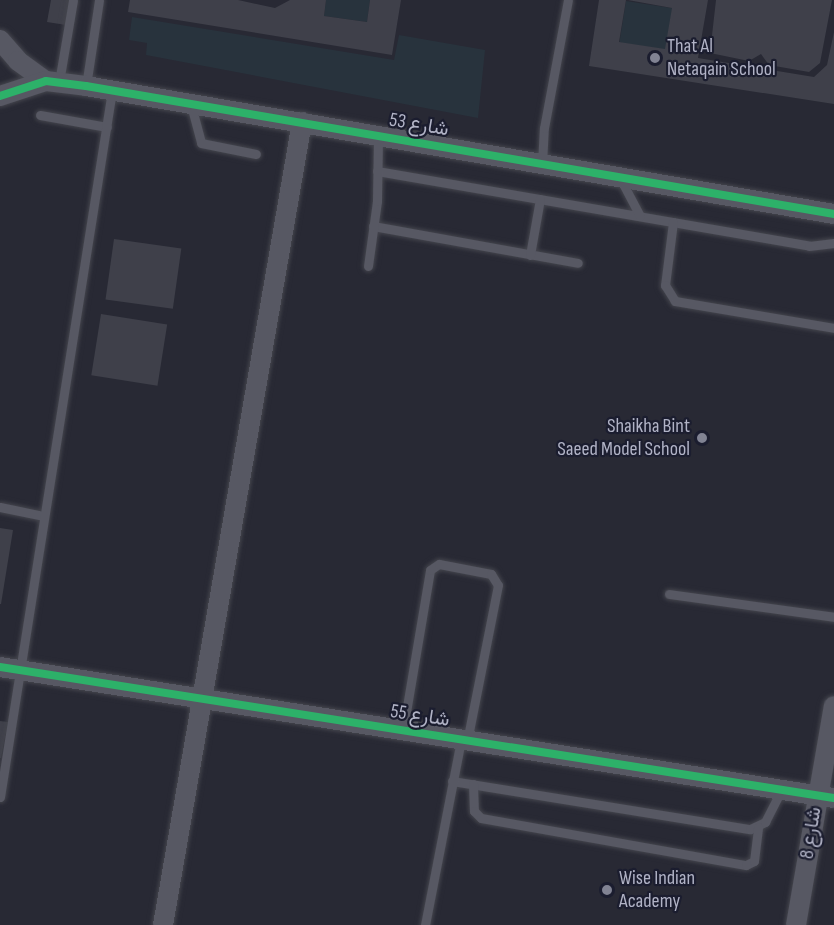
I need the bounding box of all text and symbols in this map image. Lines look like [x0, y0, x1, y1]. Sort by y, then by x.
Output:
place label: That Al Netaqain School [667, 34, 776, 81]
marker: That Al Netaqain School [648, 51, 662, 65]
street label: شارع 53 [387, 108, 451, 142]
place label: Shaikha Bint Saeed Model School [557, 414, 690, 461]
marker: Shaikha Bint Saeed Model School [695, 431, 709, 445]
street label: شارع 55 [389, 699, 451, 733]
street label: شارع 8 [795, 805, 827, 861]
place label: Wise Indian Academy [619, 867, 695, 914]
marker: Wise Indian Academy [600, 883, 614, 897]

